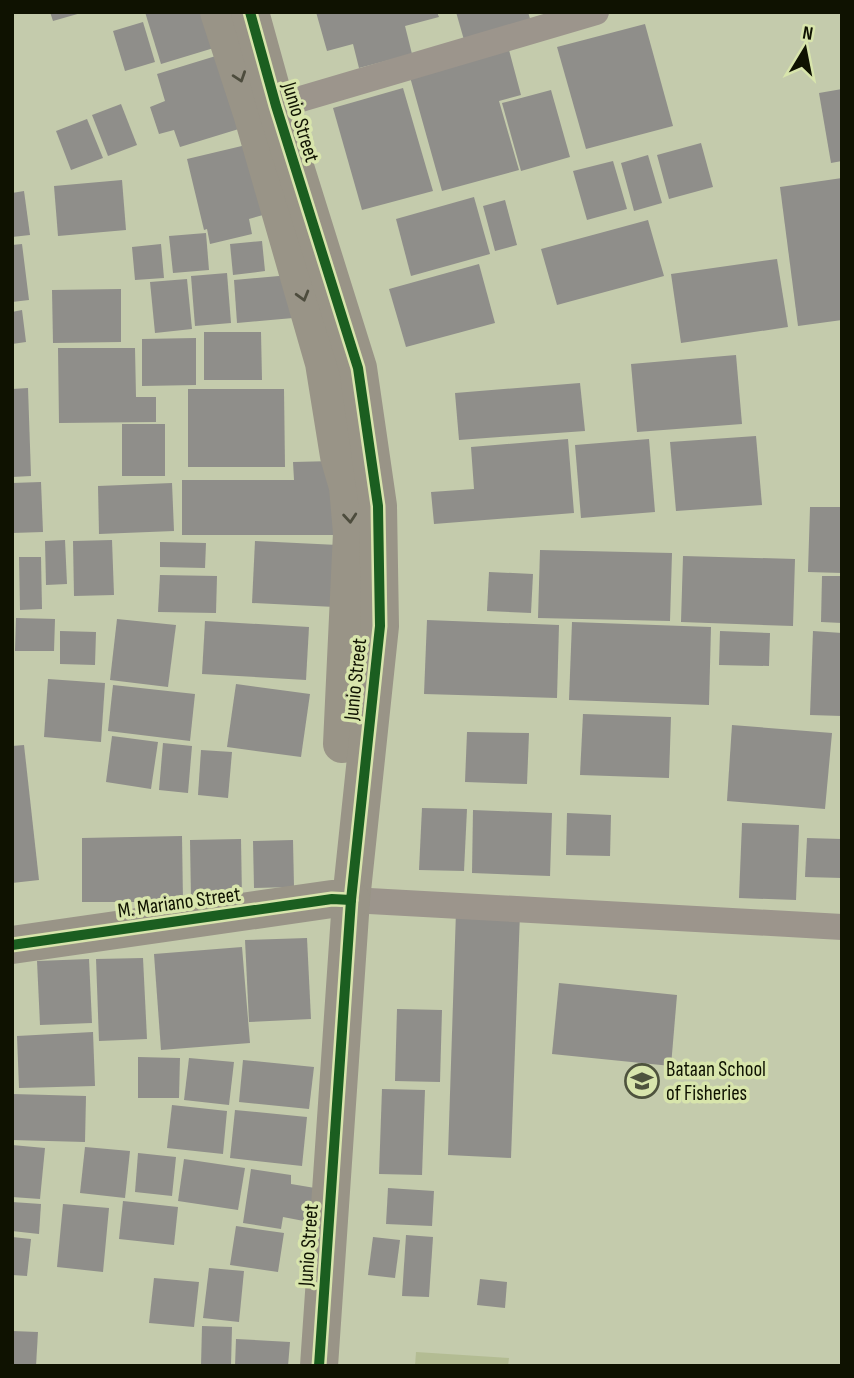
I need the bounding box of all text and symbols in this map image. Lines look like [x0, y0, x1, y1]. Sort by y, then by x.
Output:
north arrow [770, 14, 840, 84]
text: N [801, 22, 815, 46]
one-way arrow [232, 71, 246, 83]
street label: Junio Street [276, 78, 325, 165]
one-way arrow [295, 290, 310, 302]
one-way arrow [343, 512, 358, 523]
street label: Junio Street [339, 637, 372, 722]
street label: M. Mariano Street [116, 882, 242, 923]
place label: Bataan School of Fisheries [666, 1057, 766, 1106]
school or university icon: Bataan School of Fisheries [623, 1062, 661, 1100]
street label: Junio Street [293, 1203, 324, 1288]

